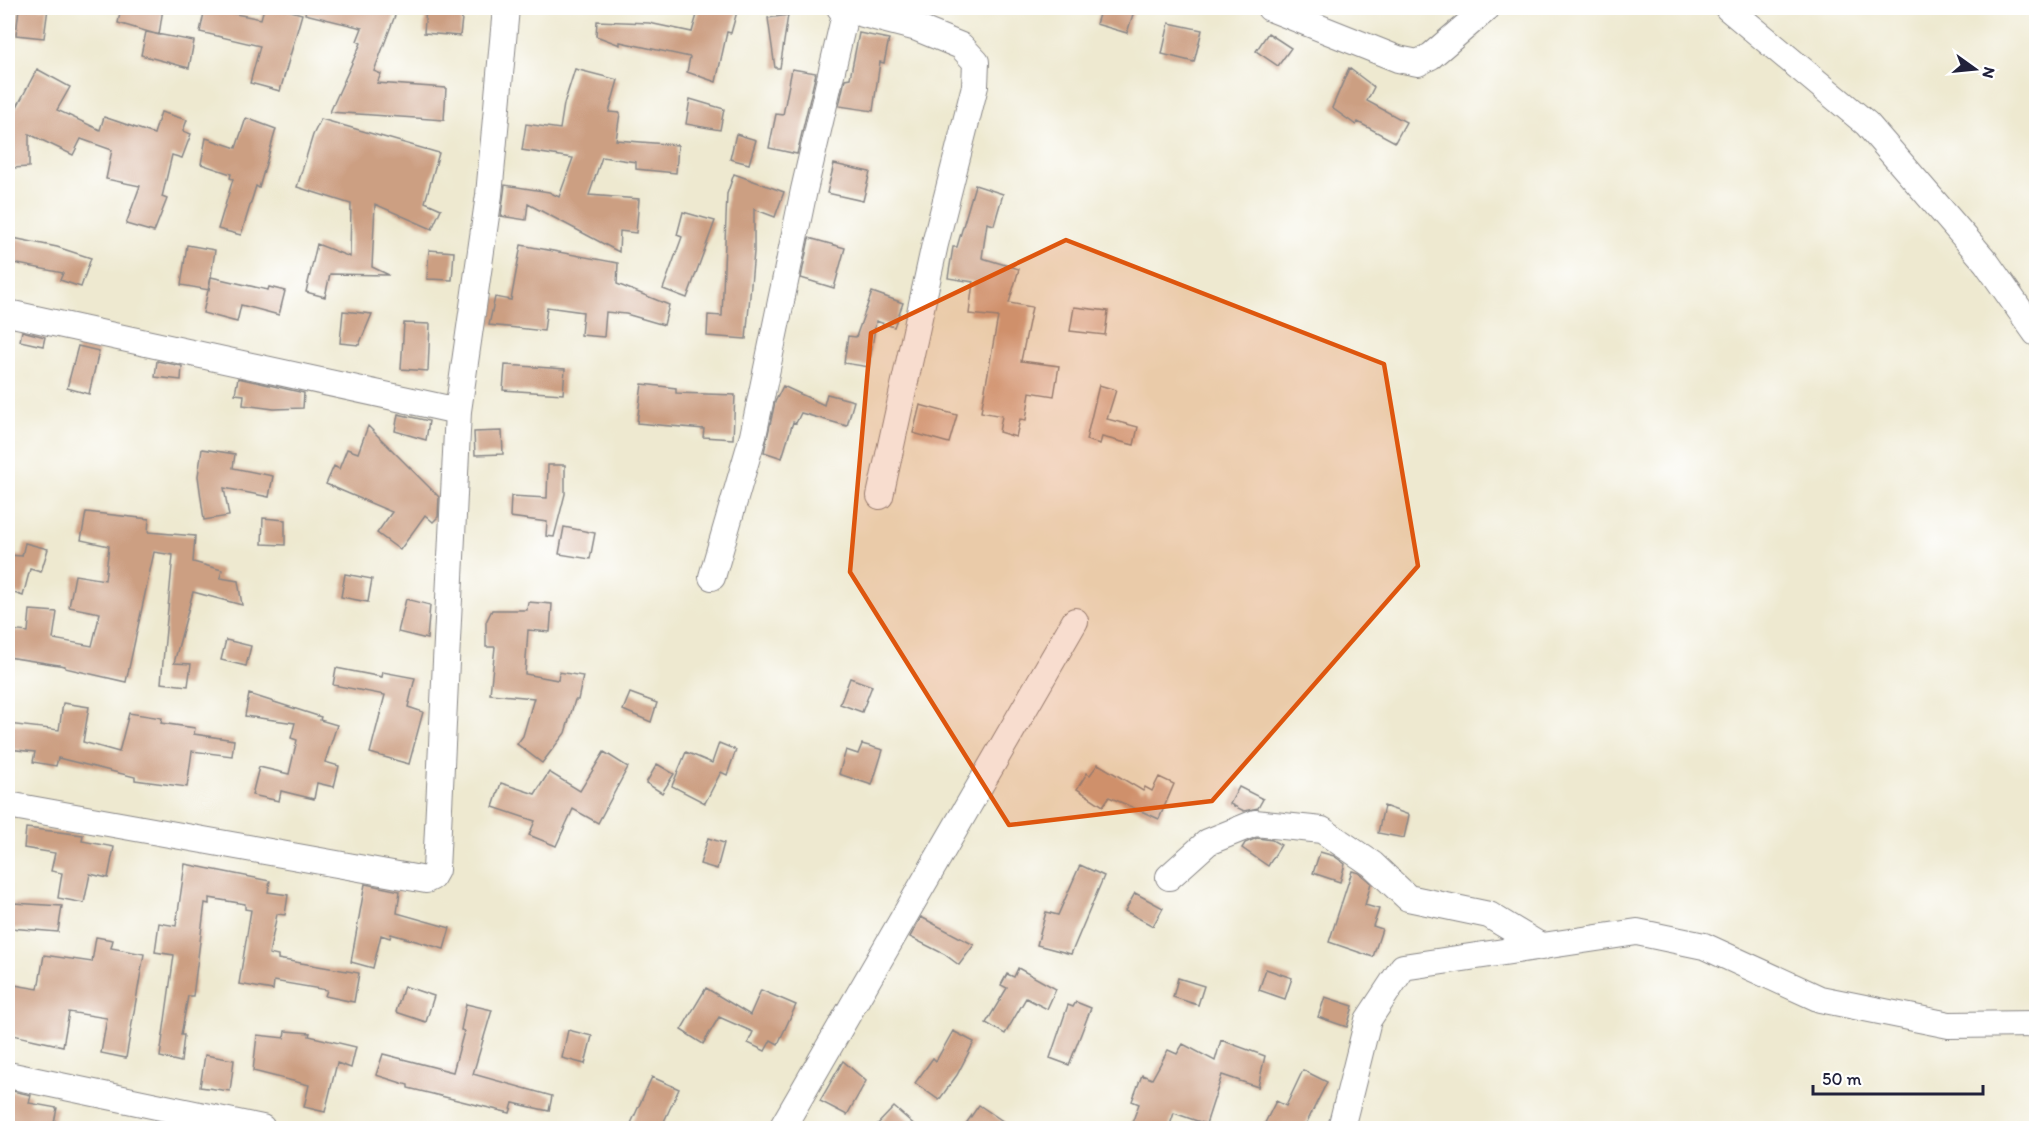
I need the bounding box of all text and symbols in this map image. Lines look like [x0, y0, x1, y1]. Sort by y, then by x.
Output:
north arrow [1945, 39, 2005, 99]
text: N [1978, 65, 2000, 80]
scale bar [1813, 1058, 1982, 1096]
text: 50 m [1822, 1068, 1862, 1090]

